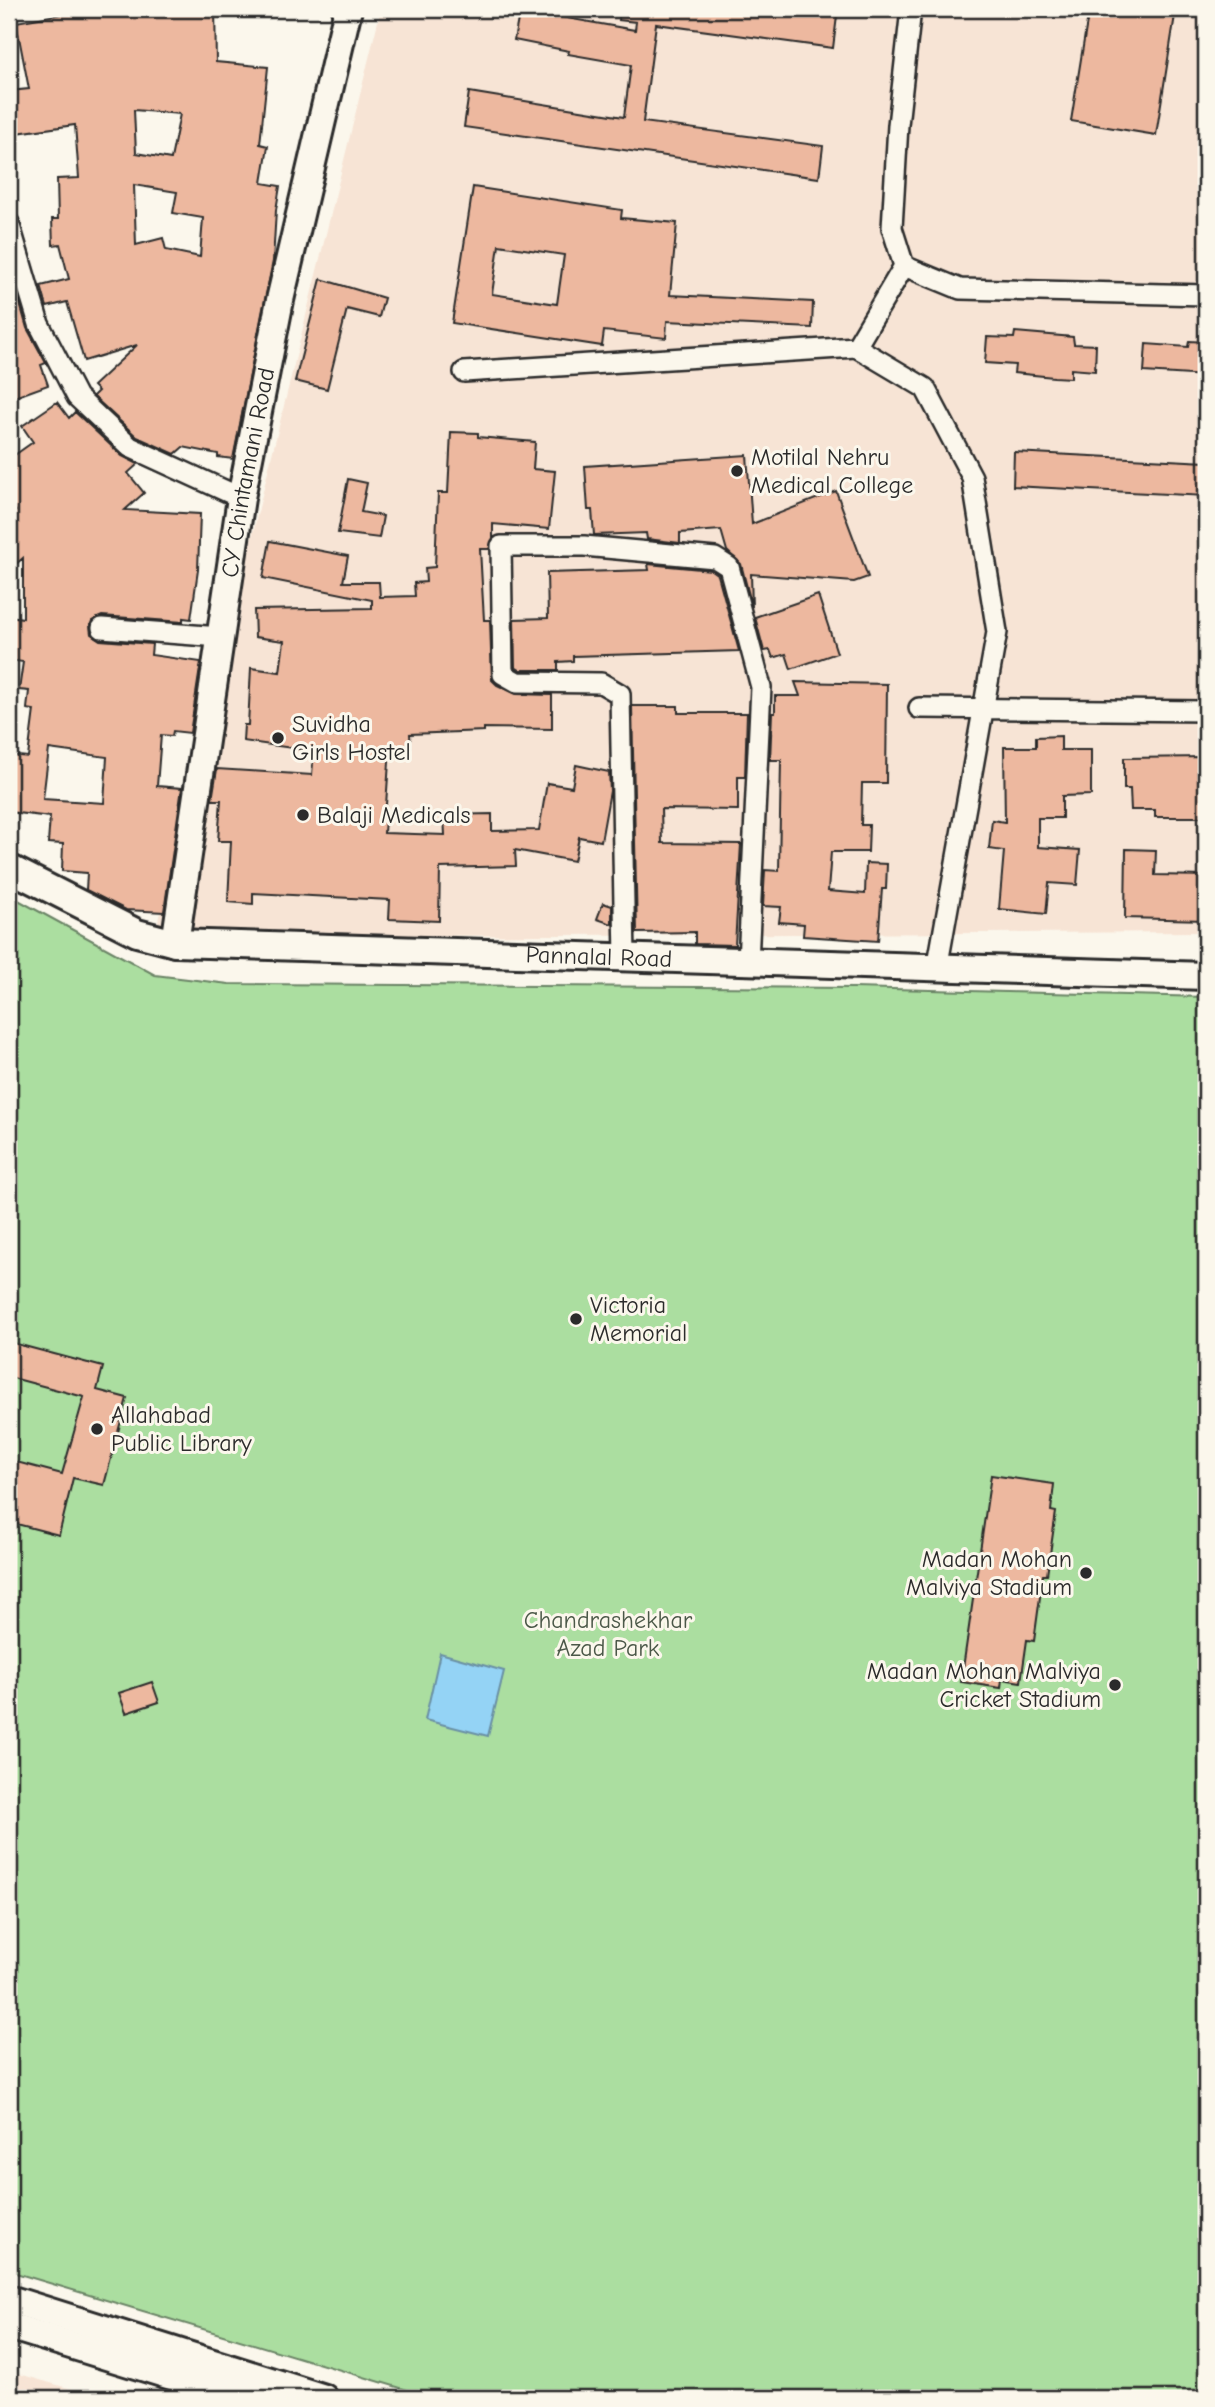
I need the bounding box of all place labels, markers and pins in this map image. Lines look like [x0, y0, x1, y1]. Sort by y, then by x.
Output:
place label: Motilal Nehru Medical College [751, 443, 913, 499]
marker: Motilal Nehru Medical College [729, 463, 745, 479]
place label: Suvidha Girls Hostel [292, 710, 411, 766]
marker: Suvidha Girls Hostel [270, 730, 286, 746]
place label: Balaji Medicals [317, 801, 471, 829]
marker: Balaji Medicals [295, 807, 311, 823]
place label: Victoria Memorial [590, 1291, 687, 1347]
marker: Victoria Memorial [568, 1311, 584, 1327]
place label: Allahabad Public Library [111, 1401, 252, 1457]
marker: Allahabad Public Library [89, 1421, 105, 1437]
place label: Madan Mohan Malviya Stadium [906, 1545, 1072, 1601]
marker: Madan Mohan Malviya Stadium [1078, 1565, 1094, 1581]
place label: Madan Mohan Malviya Cricket Stadium [867, 1657, 1101, 1713]
marker: Madan Mohan Malviya Cricket Stadium [1107, 1677, 1123, 1693]

